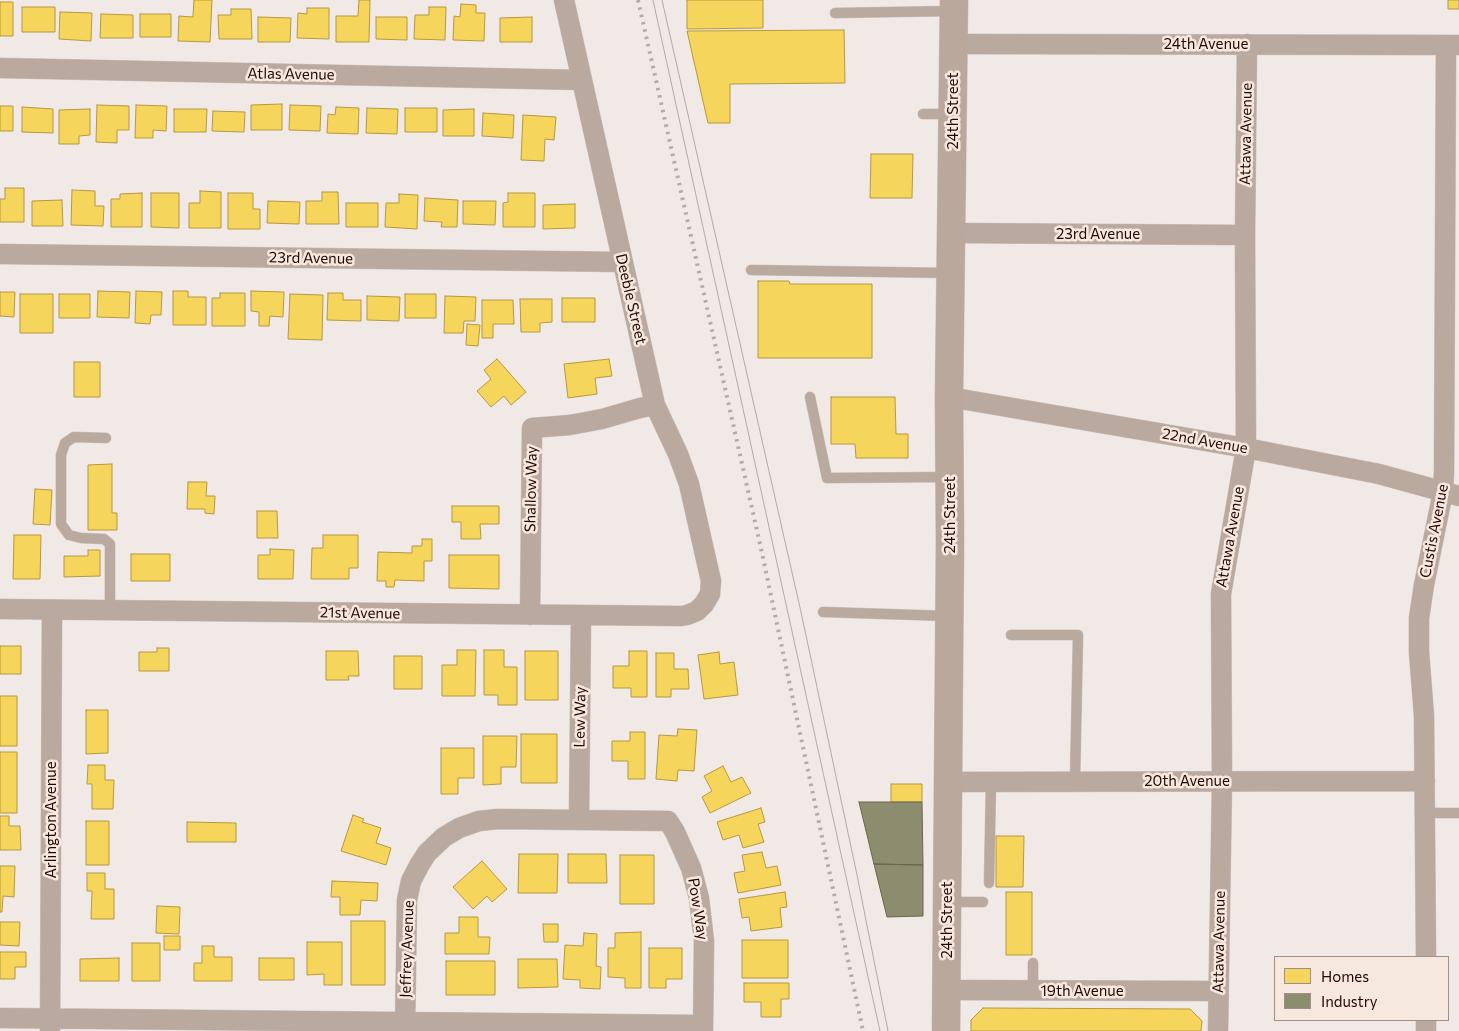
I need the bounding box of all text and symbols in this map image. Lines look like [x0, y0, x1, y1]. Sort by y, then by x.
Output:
street label: 24th Avenue [1164, 35, 1248, 53]
street label: Atlas Avenue [247, 64, 335, 84]
street label: 24th Street [944, 72, 962, 150]
street label: Attawa Avenue [1236, 83, 1256, 185]
street label: 23rd Avenue [1056, 225, 1140, 243]
street label: 23rd Avenue [269, 248, 353, 268]
street label: Deeble Street [612, 252, 650, 346]
street label: 22nd Avenue [1161, 425, 1249, 457]
street label: Shallow Way [521, 446, 541, 532]
street label: 24th Street [941, 476, 959, 554]
street label: Custis Avenue [1416, 483, 1452, 579]
street label: Attawa Avenue [1212, 485, 1248, 589]
street label: 21st Avenue [320, 603, 400, 623]
street label: Lew Way [570, 686, 590, 748]
street label: Arlington Avenue [42, 761, 60, 879]
street label: 20th Avenue [1144, 772, 1230, 790]
street label: Pow Way [684, 877, 712, 941]
street label: 24th Street [938, 881, 956, 959]
street label: Attawa Avenue [1209, 891, 1229, 993]
street label: Jeffrey Avenue [396, 900, 418, 998]
legend [1274, 956, 1449, 1021]
text: Homes [1321, 967, 1369, 985]
street label: 19th Avenue [1040, 982, 1124, 1000]
text: Industry [1321, 992, 1378, 1010]

